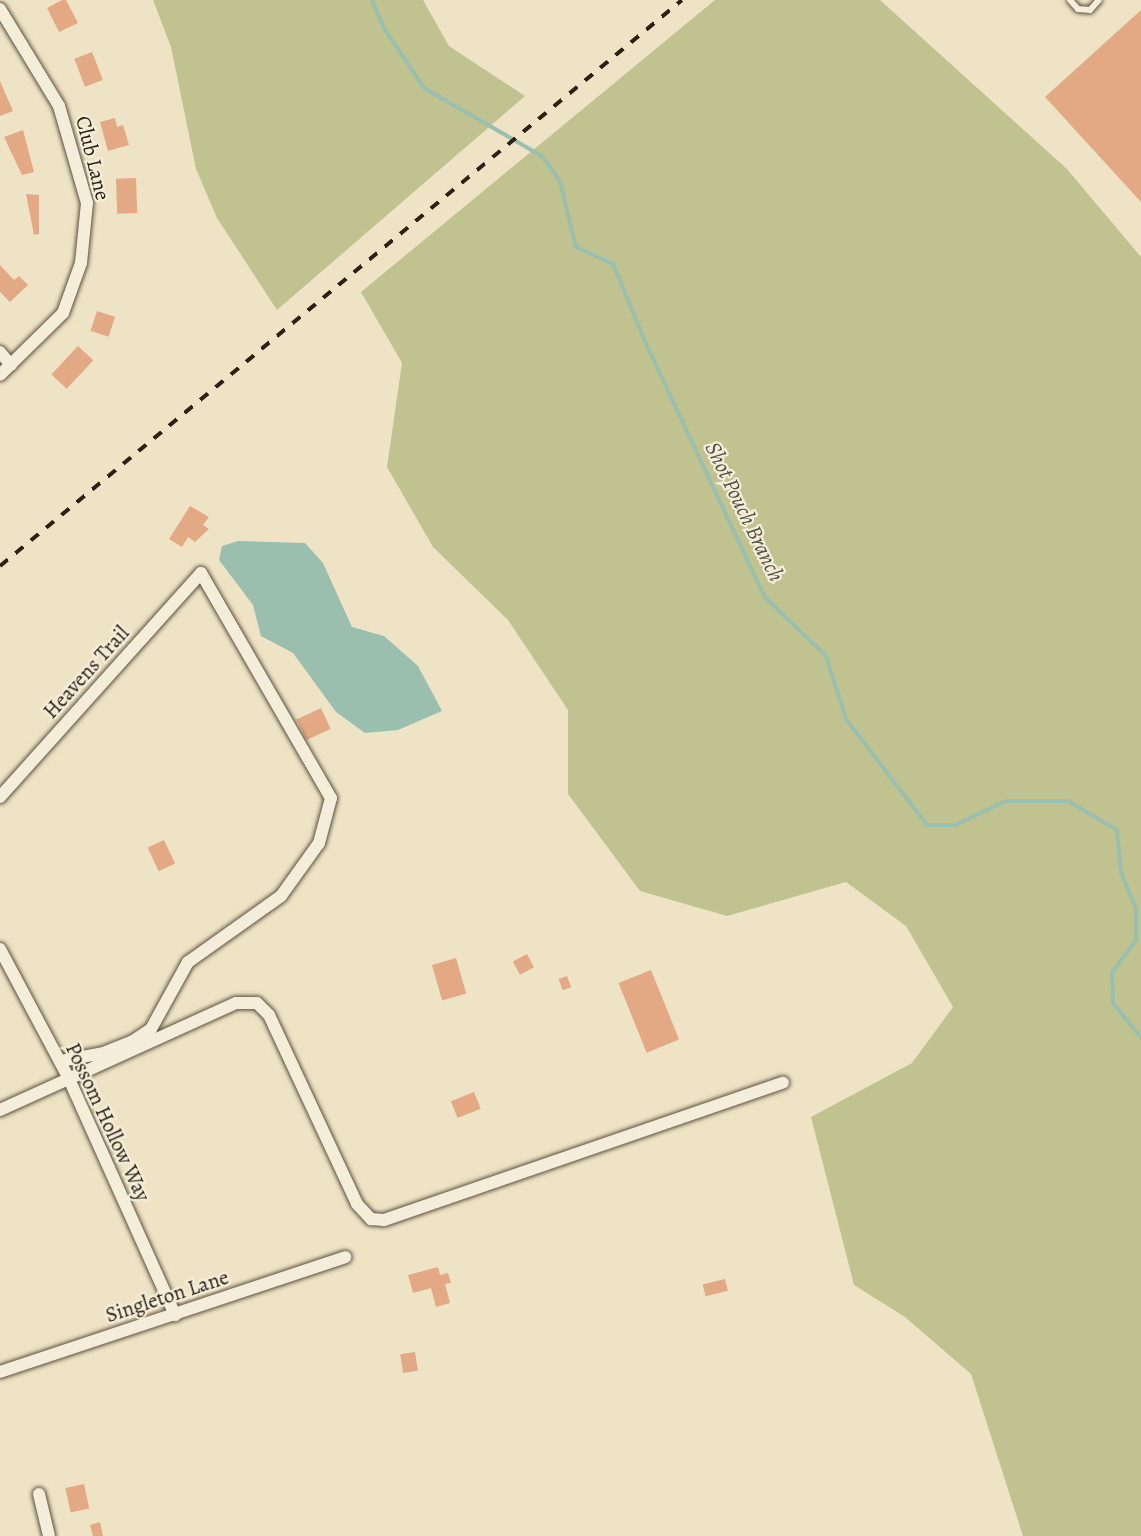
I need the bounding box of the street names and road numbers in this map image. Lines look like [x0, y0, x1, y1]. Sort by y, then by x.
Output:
street label: Club Lane [70, 113, 116, 203]
street label: Heavens Trail [38, 620, 134, 724]
street label: Possom Hollow Way [60, 1039, 156, 1205]
street label: Singleton Lane [102, 1264, 232, 1328]

